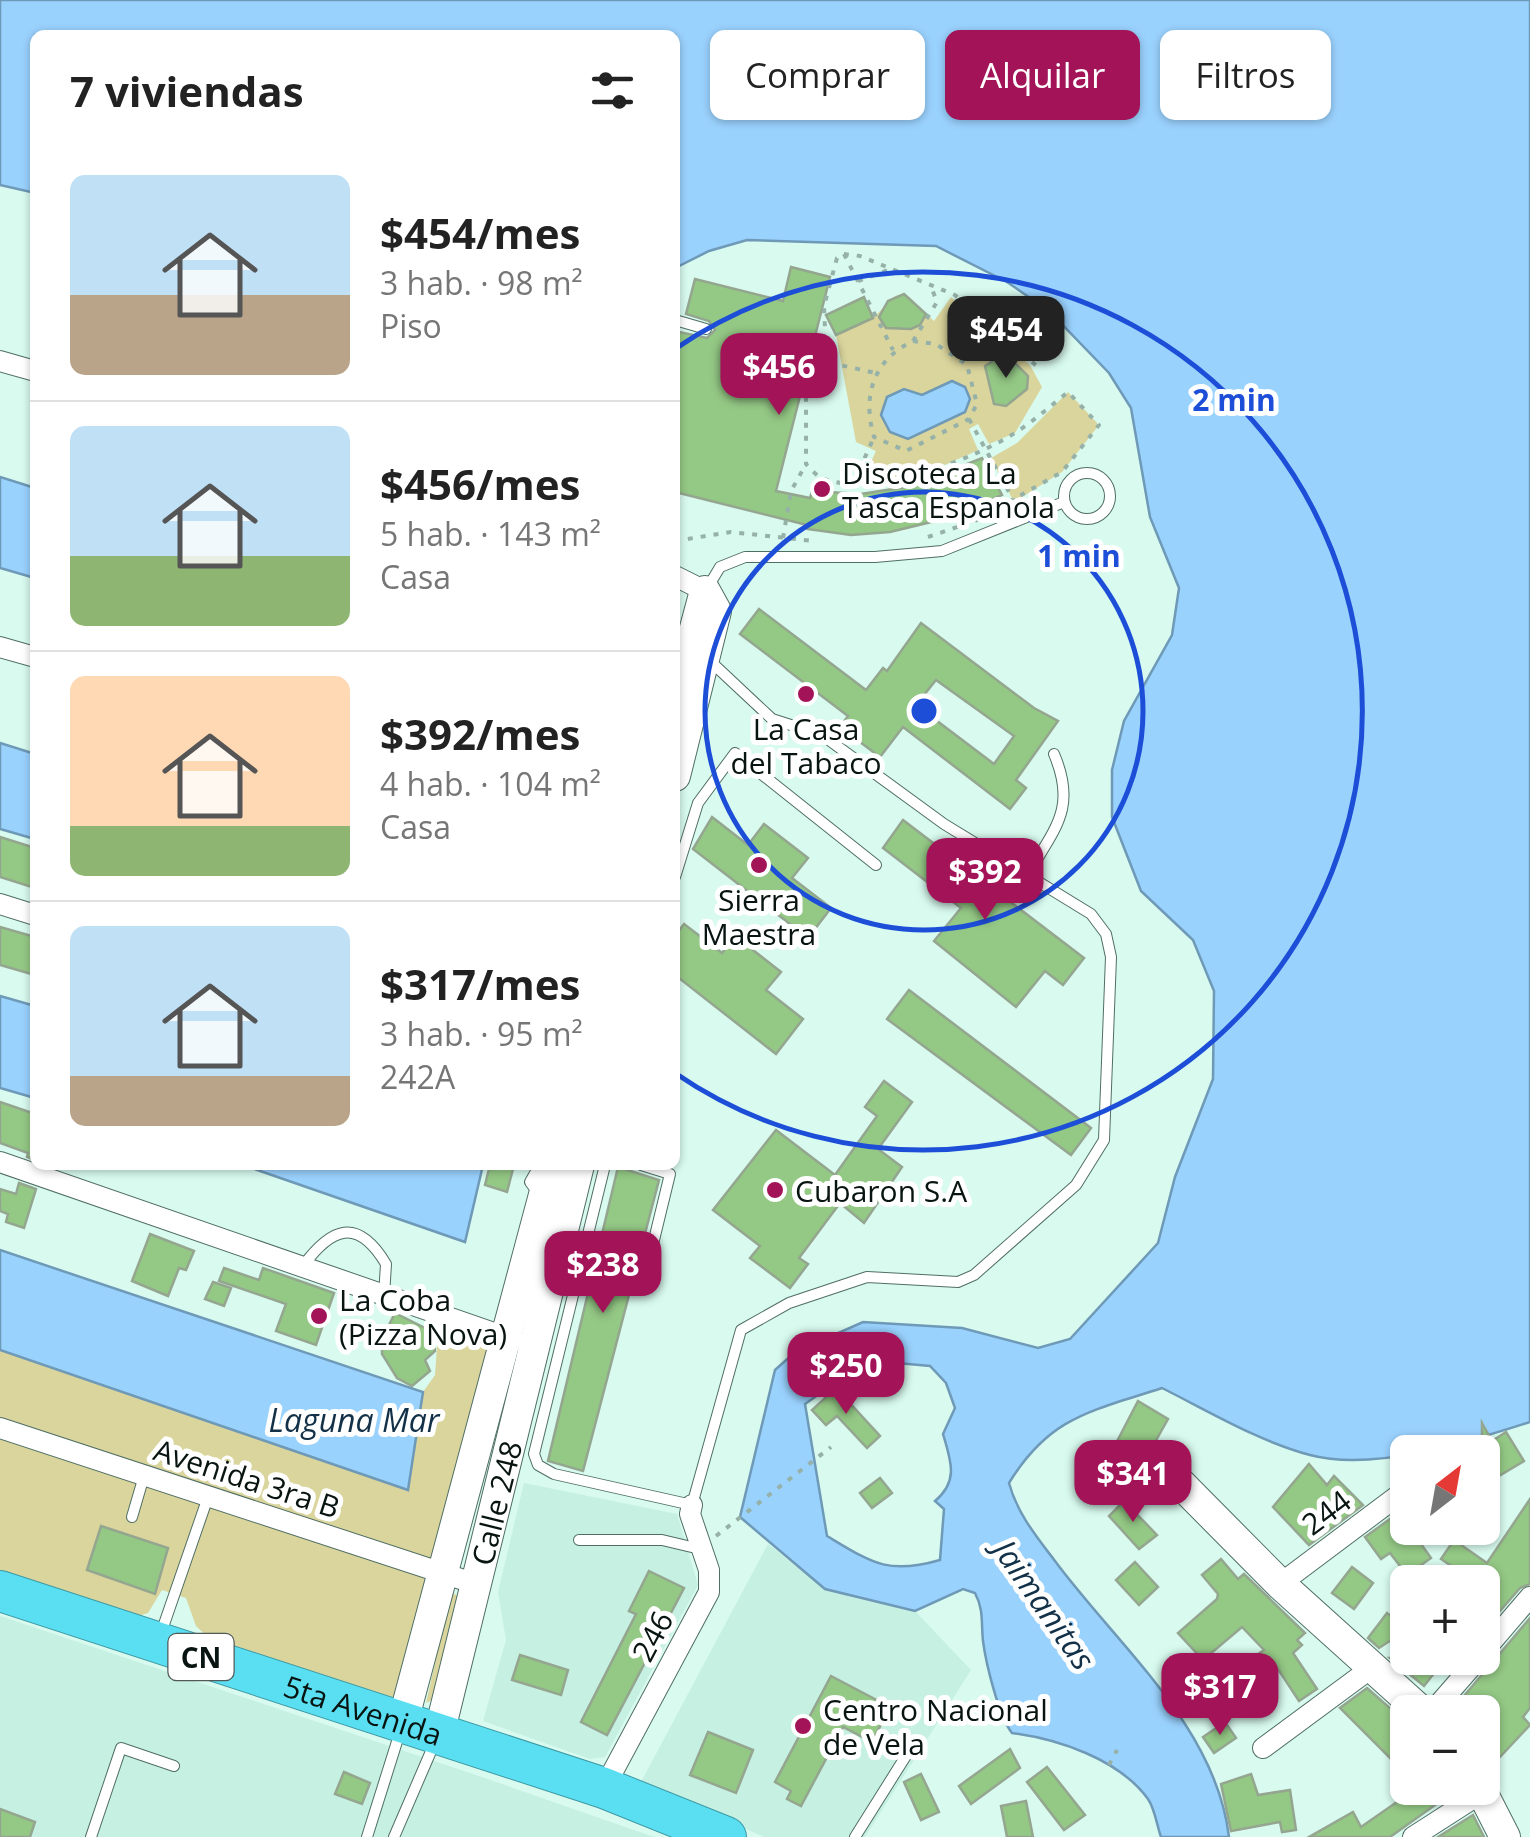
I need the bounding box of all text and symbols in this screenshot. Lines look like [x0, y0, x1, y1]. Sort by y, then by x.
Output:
chip: Comprar [710, 30, 925, 120]
chip: Alquilar [945, 30, 1140, 120]
chip: Filtros [1160, 30, 1331, 120]
text: 7 viviendas [70, 62, 304, 119]
icon: filters [585, 63, 640, 118]
text: $454/mes [380, 204, 580, 261]
icon: home [150, 215, 270, 335]
text: 3 hab. · 98 m² [380, 261, 583, 304]
pin: $454 [947, 296, 1065, 381]
text: Piso [380, 304, 442, 347]
text: $454 [969, 307, 1043, 350]
pin: $456 [720, 333, 838, 418]
text: $456 [742, 344, 816, 387]
text: 2 min [1192, 379, 1276, 420]
place label: Discoteca La Tasca Espanola [842, 452, 1055, 527]
text: $456/mes [380, 455, 580, 512]
icon: home [150, 466, 270, 586]
marker: Discoteca La Tasca Espanola [811, 478, 833, 500]
text: 5 hab. · 143 m² [380, 512, 601, 555]
text: 1 min [1037, 535, 1121, 576]
text: Casa [380, 555, 451, 598]
marker: La Casa del Tabaco [795, 683, 817, 705]
centre of rings [906, 693, 942, 729]
text: $392/mes [380, 705, 580, 762]
place label: La Casa del Tabaco [730, 708, 882, 783]
icon: home [150, 716, 270, 836]
text: 4 hab. · 104 m² [380, 762, 601, 805]
text: Casa [380, 805, 451, 848]
pin: $392 [926, 838, 1044, 923]
text: $392 [948, 849, 1022, 892]
marker: Sierra Maestra [748, 854, 770, 876]
place label: Sierra Maestra [702, 879, 816, 954]
text: $317/mes [380, 955, 580, 1012]
icon: home [150, 966, 270, 1086]
text: 3 hab. · 95 m² [380, 1012, 583, 1055]
text: 242A [380, 1055, 455, 1098]
place label: Cubaron S.A [795, 1170, 967, 1211]
marker: Cubaron S.A [764, 1179, 786, 1201]
pin: $238 [544, 1231, 662, 1316]
text: $238 [566, 1242, 640, 1285]
place label: La Coba (Pizza Nova) [339, 1279, 507, 1354]
marker: La Coba (Pizza Nova) [308, 1305, 330, 1327]
pin: $250 [787, 1332, 905, 1417]
text: $250 [809, 1343, 883, 1386]
water label: Laguna Mar [269, 1398, 441, 1441]
street label: Avenida 3ra B [149, 1429, 345, 1527]
north arrow [1390, 1435, 1500, 1545]
map controls [1390, 1435, 1500, 1805]
street label: Calle 248 [461, 1436, 531, 1569]
pin: $341 [1074, 1440, 1192, 1525]
text: $341 [1096, 1451, 1170, 1494]
street label: 244 [1293, 1480, 1359, 1544]
water label: Jaimanitas [981, 1525, 1106, 1678]
button: + [1390, 1565, 1500, 1675]
street label: 246 [622, 1604, 682, 1668]
road number: CN [168, 1634, 234, 1680]
pin: $317 [1161, 1653, 1279, 1738]
text: $317 [1183, 1664, 1257, 1707]
street label: 5ta Avenida [279, 1665, 448, 1754]
place label: Centro Nacional de Vela [823, 1689, 1048, 1764]
button: − [1390, 1695, 1500, 1805]
marker: Centro Nacional de Vela [792, 1715, 814, 1737]

